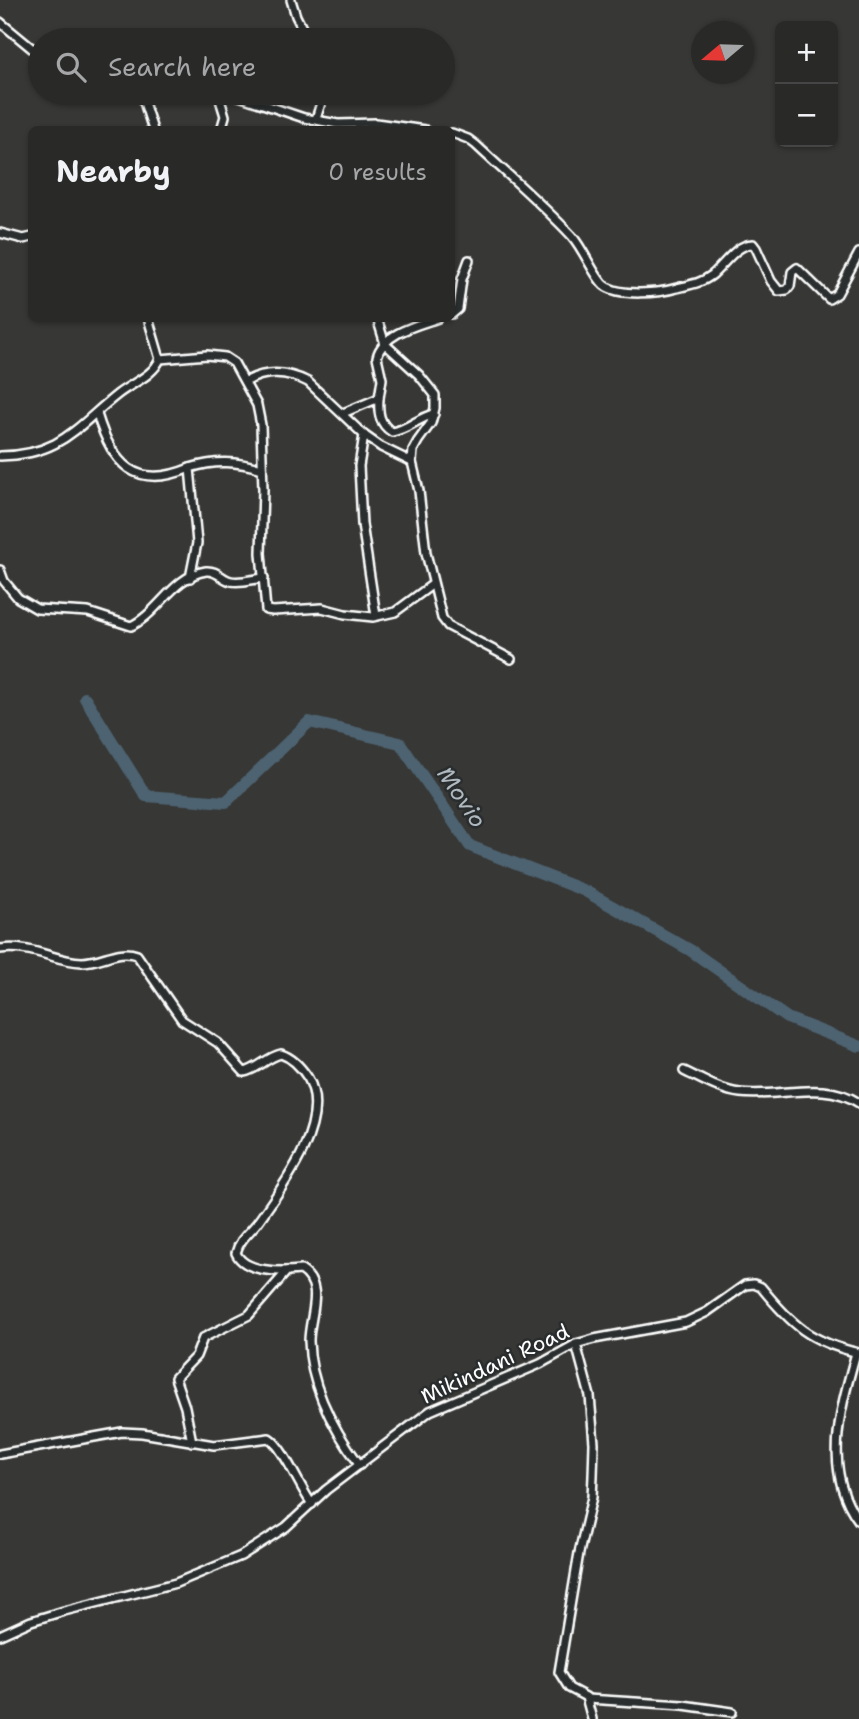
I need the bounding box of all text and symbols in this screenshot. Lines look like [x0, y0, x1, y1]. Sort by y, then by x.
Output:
north arrow [691, 21, 754, 84]
map controls [775, 21, 838, 147]
button: + [775, 21, 838, 84]
search box [28, 28, 455, 105]
icon: search [52, 48, 90, 86]
text: Search here [108, 49, 257, 84]
button: − [775, 84, 838, 147]
text: Nearby [56, 151, 171, 192]
text: 0 results [328, 157, 427, 187]
water label: Movio [431, 760, 493, 834]
street label: Mikindani Road [416, 1317, 574, 1411]

